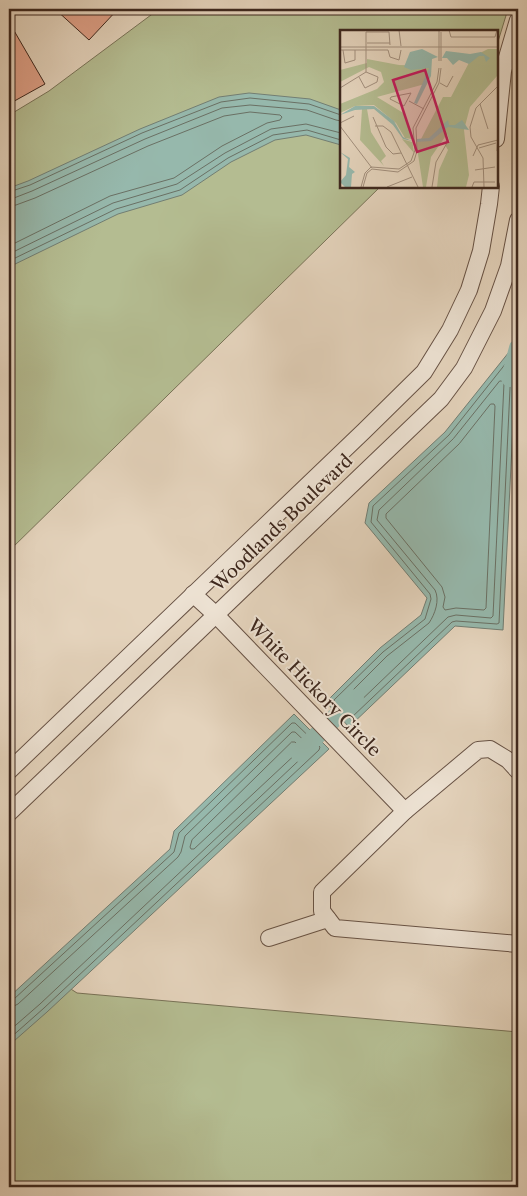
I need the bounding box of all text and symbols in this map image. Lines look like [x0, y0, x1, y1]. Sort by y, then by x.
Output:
inset map [340, 30, 497, 188]
street label: Woodlands Boulevard [206, 450, 357, 597]
street label: White Hickory Circle [242, 614, 385, 761]

